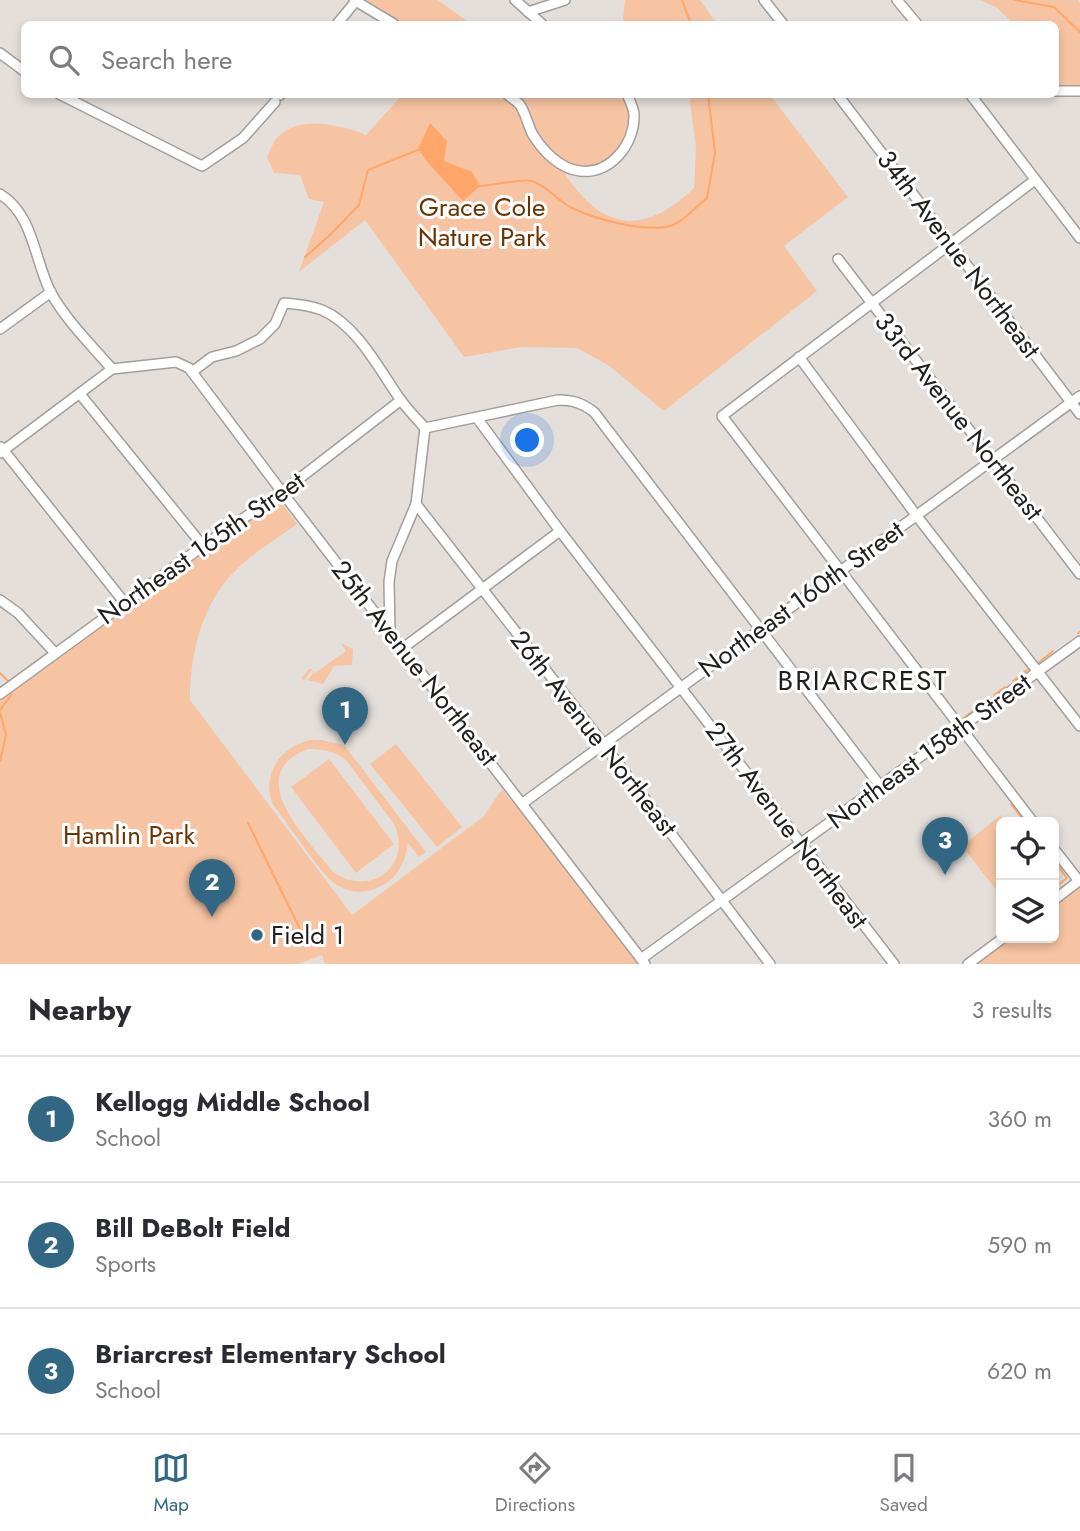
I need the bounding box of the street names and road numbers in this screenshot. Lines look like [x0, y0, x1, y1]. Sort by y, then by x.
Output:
street label: 34th Avenue Northeast [868, 142, 1050, 367]
street label: 33rd Avenue Northeast [866, 304, 1053, 529]
street label: Northeast 165th Street [90, 462, 313, 634]
street label: Northeast 160th Street [690, 511, 912, 687]
street label: 25th Avenue Northeast [323, 552, 508, 774]
street label: 26th Avenue Northeast [501, 622, 687, 845]
street label: Northeast 158th Street [819, 664, 1039, 838]
street label: 27th Avenue Northeast [696, 713, 878, 937]

